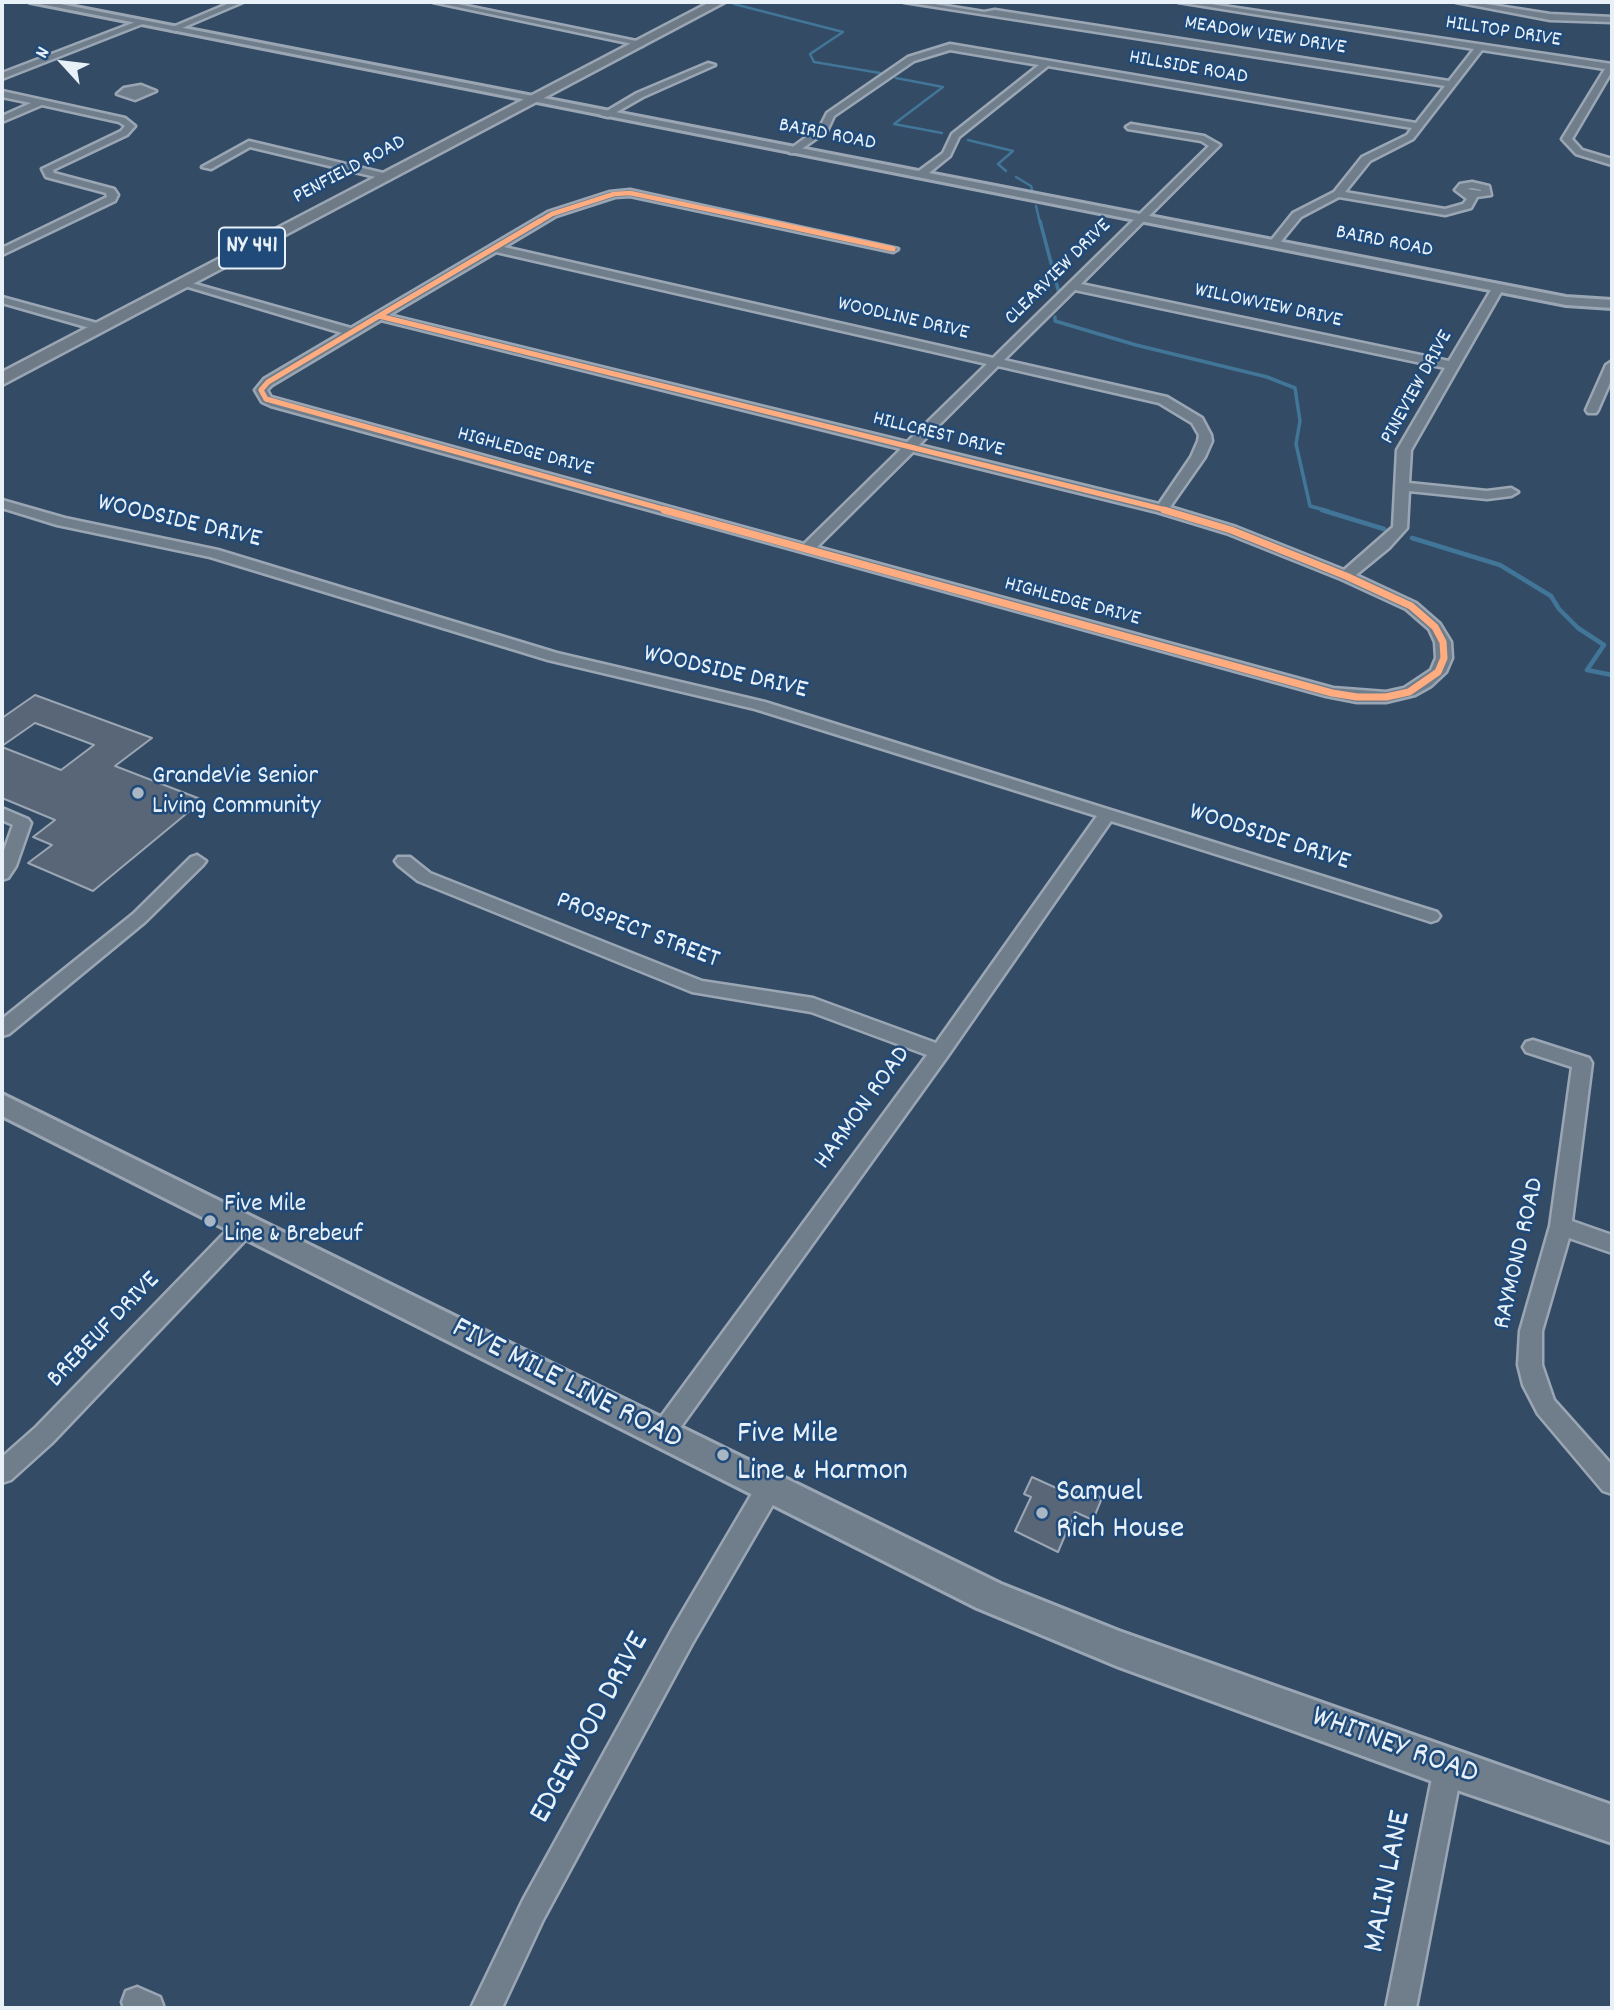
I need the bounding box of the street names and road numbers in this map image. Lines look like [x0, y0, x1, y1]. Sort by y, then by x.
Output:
street label: HILLTOP DRIVE [1444, 11, 1562, 55]
street label: MEADOW VIEW DRIVE [1182, 12, 1348, 62]
street label: HILLSIDE ROAD [1127, 46, 1249, 92]
street label: BAIRD ROAD [776, 114, 878, 158]
street label: PENFIELD ROAD [289, 131, 411, 211]
street label: CLEARVIEW DRIVE [1000, 214, 1118, 332]
street label: BAIRD ROAD [1333, 221, 1435, 265]
road number: NY 441 [219, 228, 285, 268]
street label: WILLOWVIEW DRIVE [1192, 279, 1344, 335]
street label: WOODLINE DRIVE [835, 293, 971, 347]
street label: PINEVIEW DRIVE [1376, 327, 1460, 449]
street label: HILLCREST DRIVE [870, 408, 1006, 464]
street label: HIGHLEDGE DRIVE [454, 423, 596, 483]
street label: WOODSIDE DRIVE [94, 489, 264, 557]
street label: HIGHLEDGE DRIVE [1001, 573, 1143, 633]
street label: WOODSIDE DRIVE [640, 640, 810, 708]
street label: WOODSIDE DRIVE [1185, 798, 1353, 880]
street label: PROSPECT STREET [551, 887, 723, 977]
street label: HARMON ROAD [809, 1041, 919, 1177]
street label: RAYMOND ROAD [1488, 1175, 1554, 1333]
street label: BREBEUF DRIVE [42, 1266, 168, 1396]
street label: FIVE MILE LINE ROAD [444, 1311, 688, 1461]
street label: EDGEWOOD DRIVE [524, 1627, 660, 1831]
street label: WHITNEY ROAD [1305, 1700, 1483, 1796]
street label: MALIN LANE [1357, 1808, 1423, 1956]

